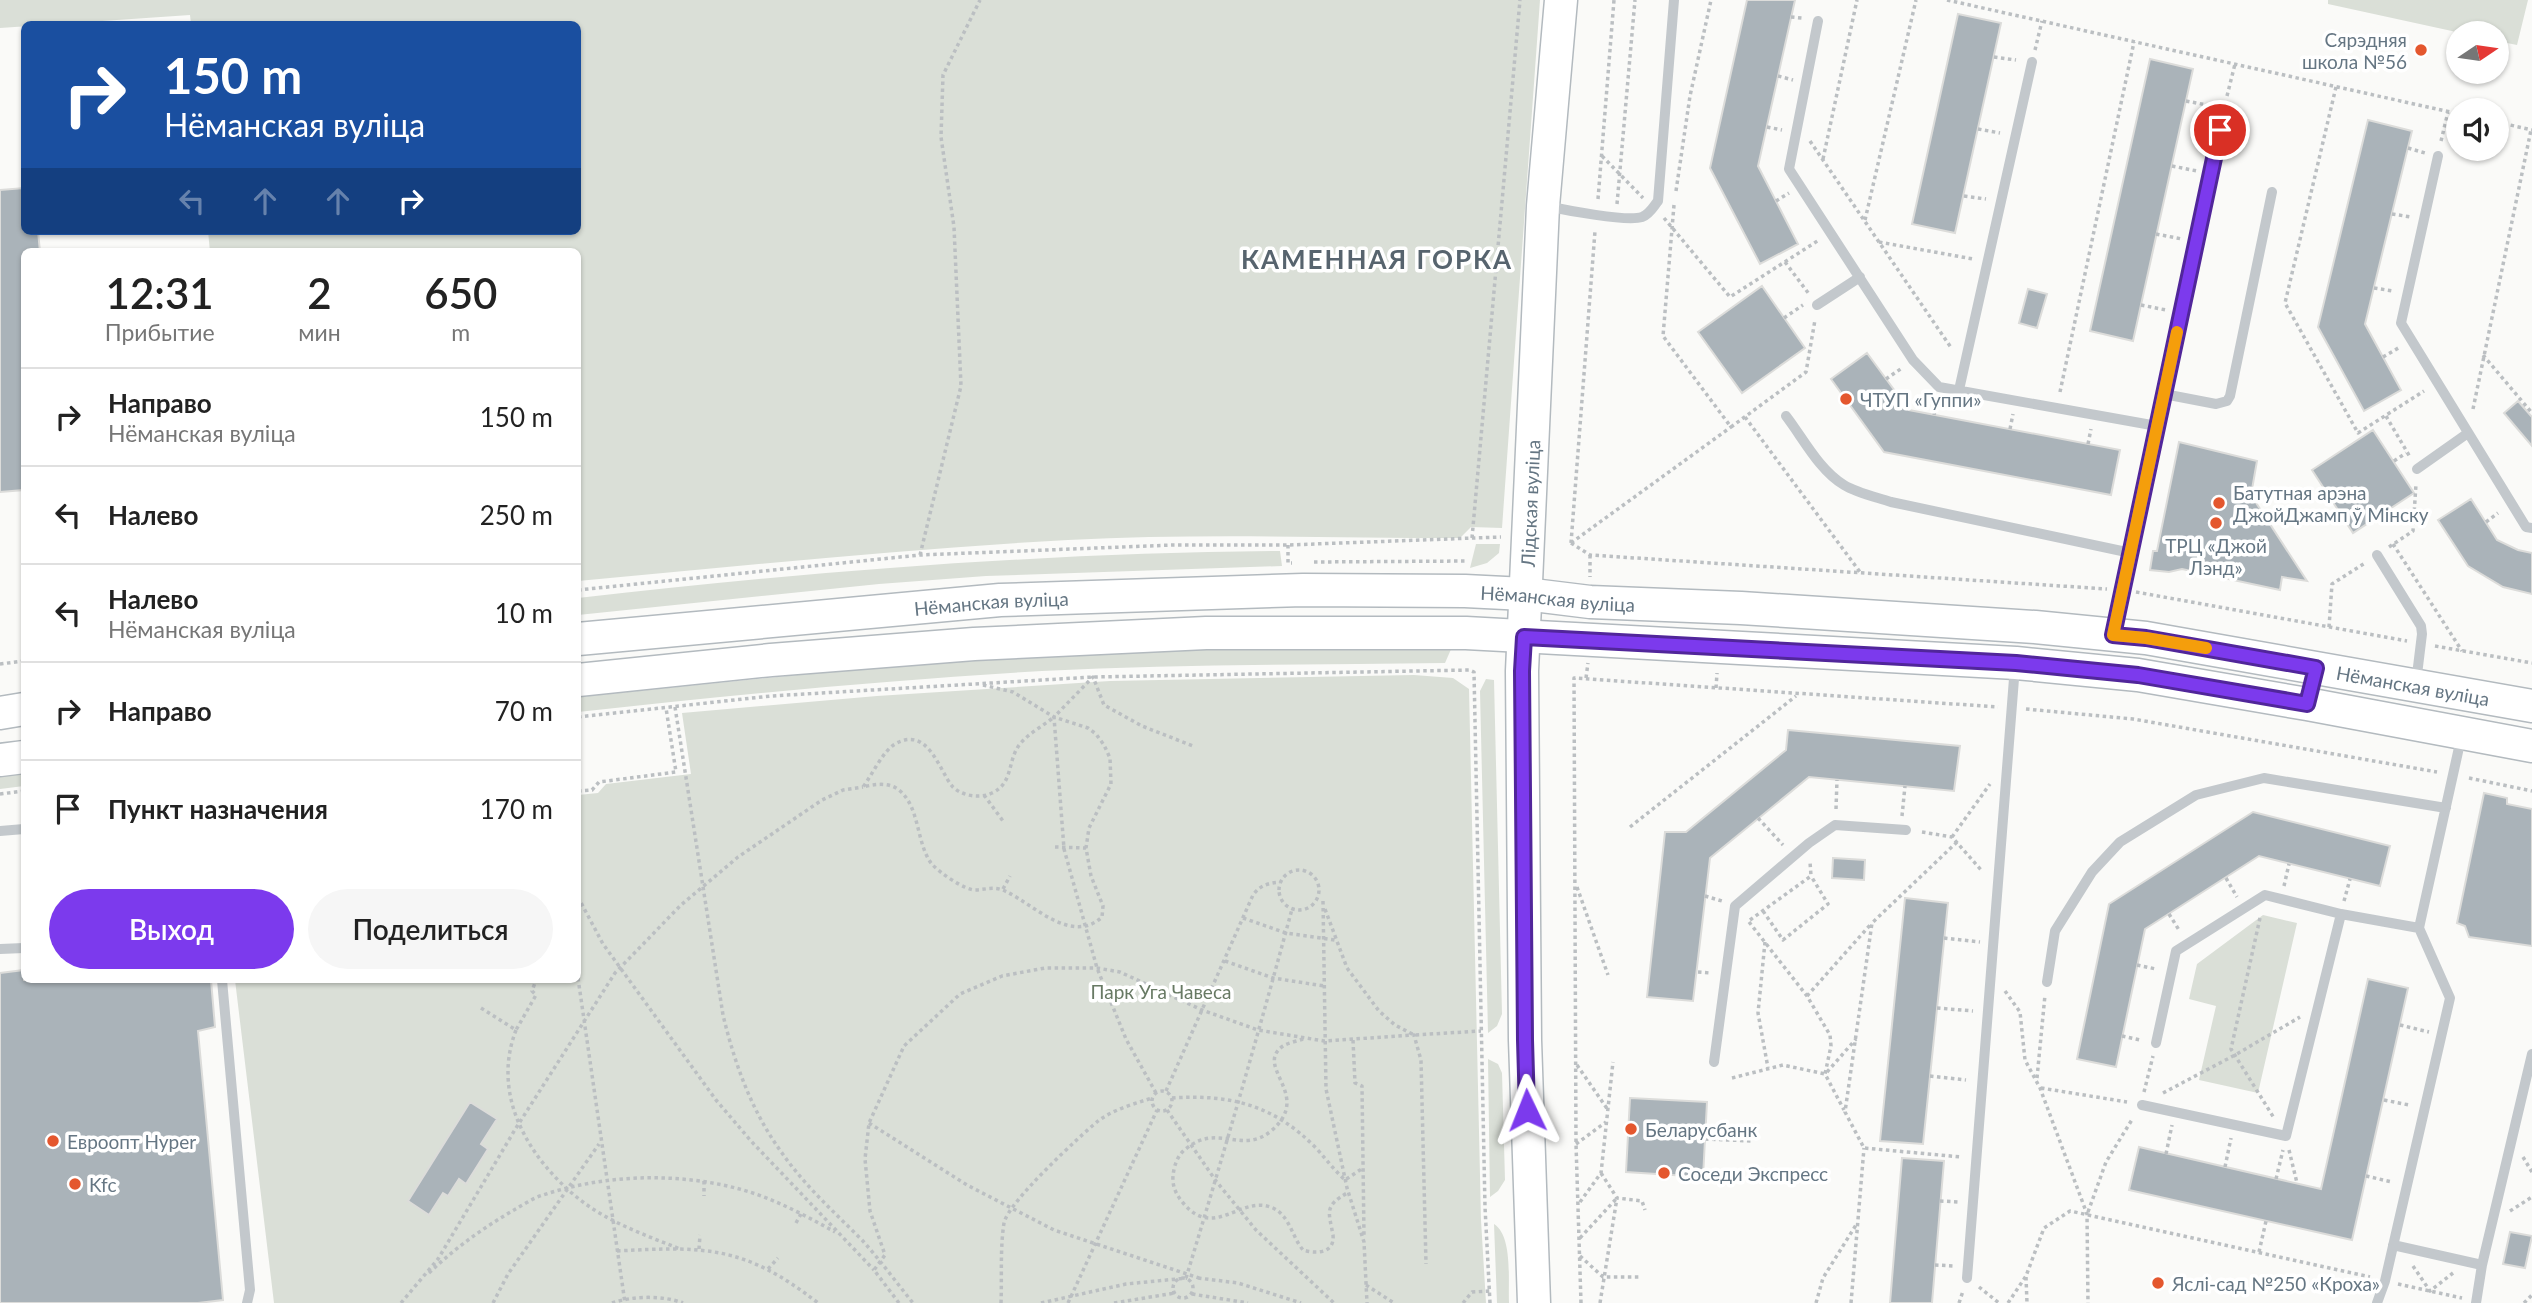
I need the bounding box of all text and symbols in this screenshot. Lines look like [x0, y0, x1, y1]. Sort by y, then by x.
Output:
north arrow [2446, 21, 2510, 84]
map controls [2446, 21, 2509, 161]
place label: Сярэдняя школа №56 [2302, 28, 2407, 73]
marker: Сярэдняя школа №56 [2413, 42, 2429, 58]
text: 150 m [164, 46, 302, 104]
icon: right [49, 49, 140, 140]
button: sound [2446, 98, 2509, 161]
pin [2190, 100, 2250, 160]
text: Нёманская вуліца [164, 105, 425, 144]
icon: arrive [2201, 111, 2239, 149]
icon: left [173, 182, 211, 220]
icon: ahead [246, 182, 284, 220]
icon: ahead [319, 182, 357, 220]
icon: right [392, 182, 430, 220]
district label: КАМЕННАЯ ГОРКА [1241, 243, 1513, 275]
text: 12:31 [106, 268, 214, 318]
text: 2 [307, 268, 332, 318]
text: 650 [424, 268, 497, 318]
text: Прибытие [105, 318, 215, 346]
text: мин [298, 318, 341, 346]
text: m [451, 318, 470, 346]
text: Направо [108, 387, 212, 419]
place label: ЧТУП «Гуппи» [1860, 388, 1981, 411]
marker: ЧТУП «Гуппи» [1838, 391, 1854, 407]
icon: right [49, 398, 87, 436]
text: 150 m [480, 401, 553, 433]
text: Нёманская вуліца [108, 419, 296, 447]
street label: Лідская вуліца [1515, 439, 1544, 568]
place label: Батутная арэна ДжойДжамп ў Мінску [2233, 481, 2429, 526]
marker: Батутная арэна ДжойДжамп ў Мінску [2211, 495, 2227, 511]
icon: left [49, 496, 87, 534]
text: Налево [108, 499, 198, 531]
text: 250 m [480, 499, 553, 531]
marker: ТРЦ «Джой Лэнд» [2208, 515, 2224, 531]
place label: ТРЦ «Джой Лэнд» [2165, 534, 2267, 579]
street label: Нёманская вуліца [1480, 580, 1635, 615]
text: Налево [108, 583, 198, 615]
street label: Нёманская вуліца [913, 586, 1069, 619]
icon: left [49, 594, 87, 632]
text: 10 m [495, 597, 553, 629]
text: Нёманская вуліца [108, 615, 296, 643]
street label: Нёманская вуліца [2335, 660, 2491, 710]
icon: right [49, 692, 87, 730]
text: Направо [108, 695, 212, 727]
text: 70 m [495, 695, 553, 727]
icon: arrive [49, 790, 87, 828]
text: Пункт назначения [108, 793, 328, 825]
text: 170 m [480, 793, 553, 825]
button: Выход [49, 889, 294, 969]
button: Поделиться [308, 889, 553, 969]
park label: Парк Уга Чавеса [1091, 980, 1231, 1003]
position arrow [1490, 1073, 1564, 1147]
place label: Беларусбанк [1645, 1118, 1758, 1141]
marker: Беларусбанк [1623, 1121, 1639, 1137]
place label: Евроопт Hyper [67, 1130, 196, 1153]
marker: Евроопт Hyper [45, 1133, 61, 1149]
place label: Соседи Экспресс [1678, 1162, 1828, 1185]
marker: Соседи Экспресс [1656, 1165, 1672, 1181]
place label: Kfc [89, 1173, 117, 1196]
marker: Kfc [67, 1176, 83, 1192]
place label: Яслі-сад №250 «Кроха» [2171, 1272, 2380, 1295]
marker: Яслі-сад №250 «Кроха» [2150, 1275, 2166, 1291]

